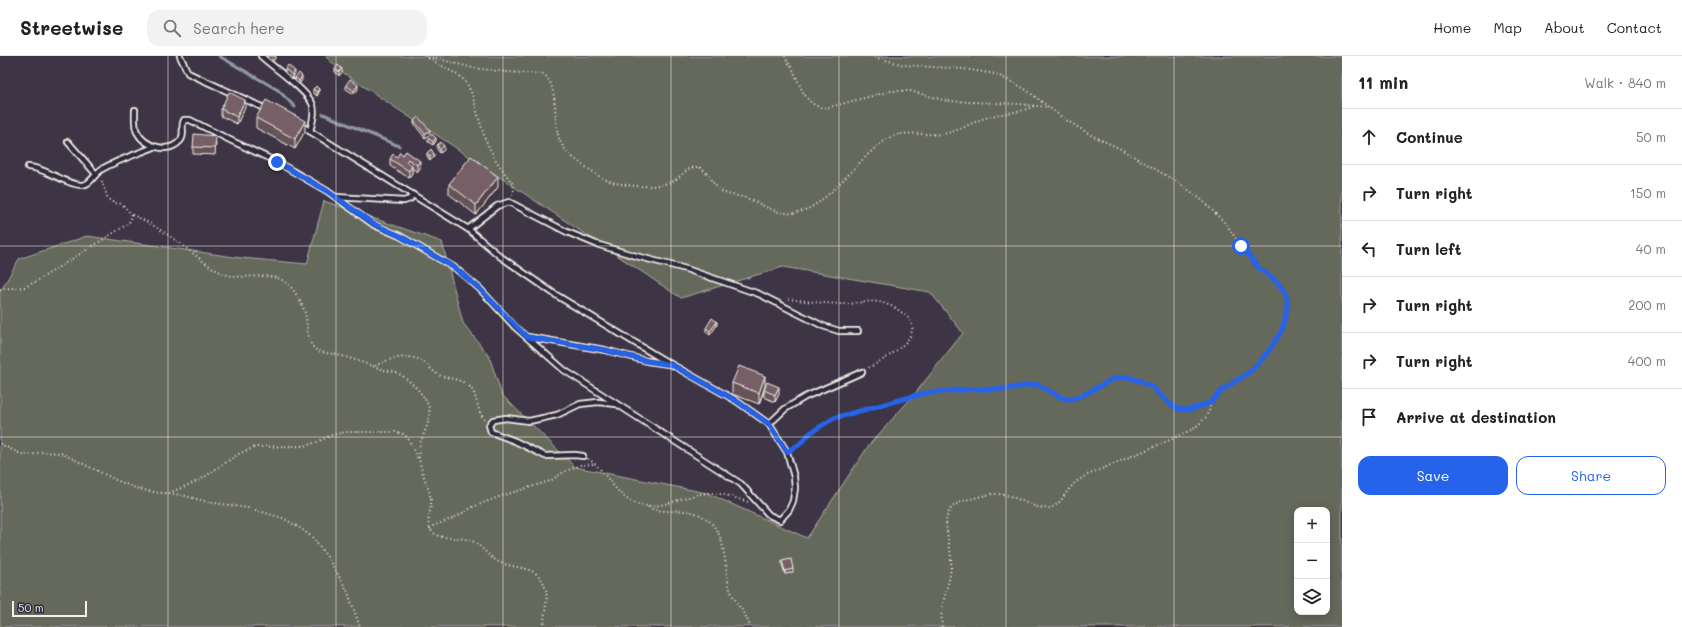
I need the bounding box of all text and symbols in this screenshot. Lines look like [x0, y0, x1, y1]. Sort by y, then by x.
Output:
search box [147, 10, 427, 46]
text: Streetwise [20, 15, 123, 40]
icon: search [161, 17, 183, 39]
text: Search here [193, 18, 285, 38]
text: Home [1433, 18, 1471, 37]
text: Map [1493, 18, 1522, 37]
text: About [1544, 18, 1585, 37]
text: Contact [1607, 18, 1662, 37]
text: 11 min [1358, 71, 1408, 93]
text: Walk · 840 m [1584, 74, 1666, 91]
icon: ahead [1358, 126, 1380, 148]
text: Continue [1396, 127, 1463, 147]
text: 50 m [1636, 128, 1666, 145]
route end [268, 153, 286, 171]
icon: right [1358, 182, 1380, 204]
text: Turn right [1396, 183, 1473, 203]
text: 150 m [1630, 184, 1666, 201]
route start [1232, 237, 1250, 255]
icon: left [1358, 238, 1380, 260]
text: Turn left [1396, 239, 1461, 259]
text: 40 m [1636, 240, 1666, 257]
icon: right [1358, 294, 1380, 316]
text: Turn right [1396, 295, 1473, 315]
text: 200 m [1628, 296, 1666, 313]
icon: right [1358, 350, 1380, 372]
text: Turn right [1396, 351, 1473, 371]
text: 400 m [1628, 352, 1666, 369]
icon: arrive [1358, 406, 1380, 428]
text: Arrive at destination [1396, 407, 1556, 427]
button: Save [1358, 456, 1508, 495]
button: Share [1516, 456, 1666, 495]
map controls [1294, 507, 1330, 615]
button: + [1294, 507, 1330, 543]
button: − [1294, 543, 1330, 579]
button: layers [1294, 579, 1330, 615]
scale bar [12, 599, 87, 618]
text: 50 m [18, 600, 44, 615]

